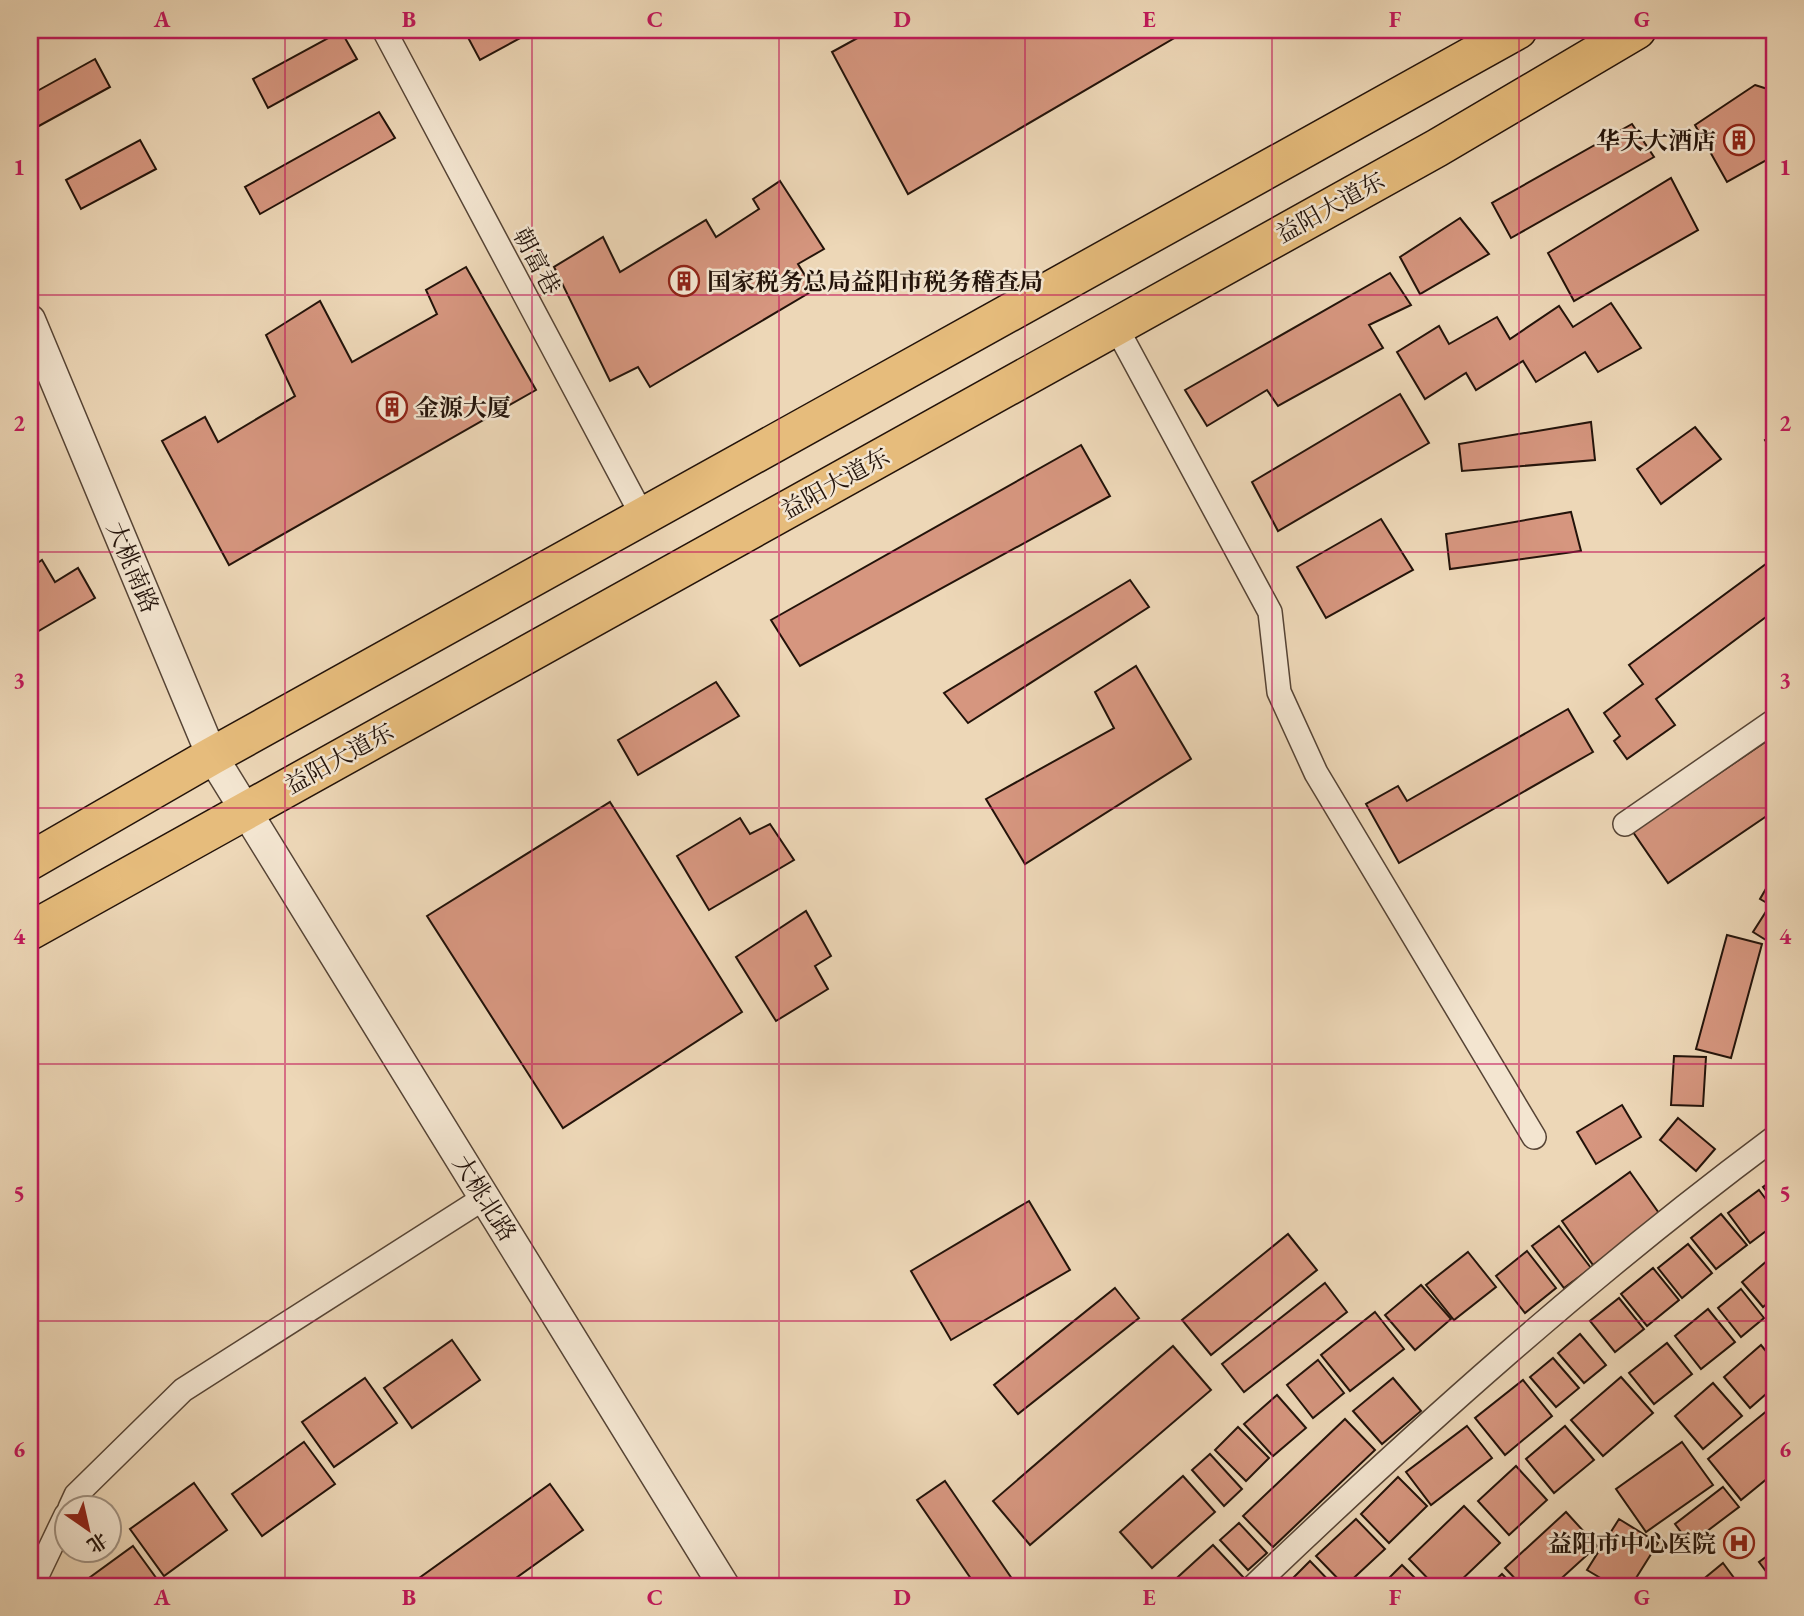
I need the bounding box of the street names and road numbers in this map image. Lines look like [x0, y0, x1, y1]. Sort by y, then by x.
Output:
street label: 益阳大道东 [1270, 164, 1390, 250]
street label: 朝富巷 [506, 222, 568, 300]
street label: 益阳大道东 [775, 440, 895, 526]
street label: 大桃南路 [100, 517, 166, 617]
street label: 益阳大道东 [279, 715, 399, 801]
street label: 大桃北路 [446, 1149, 524, 1247]

